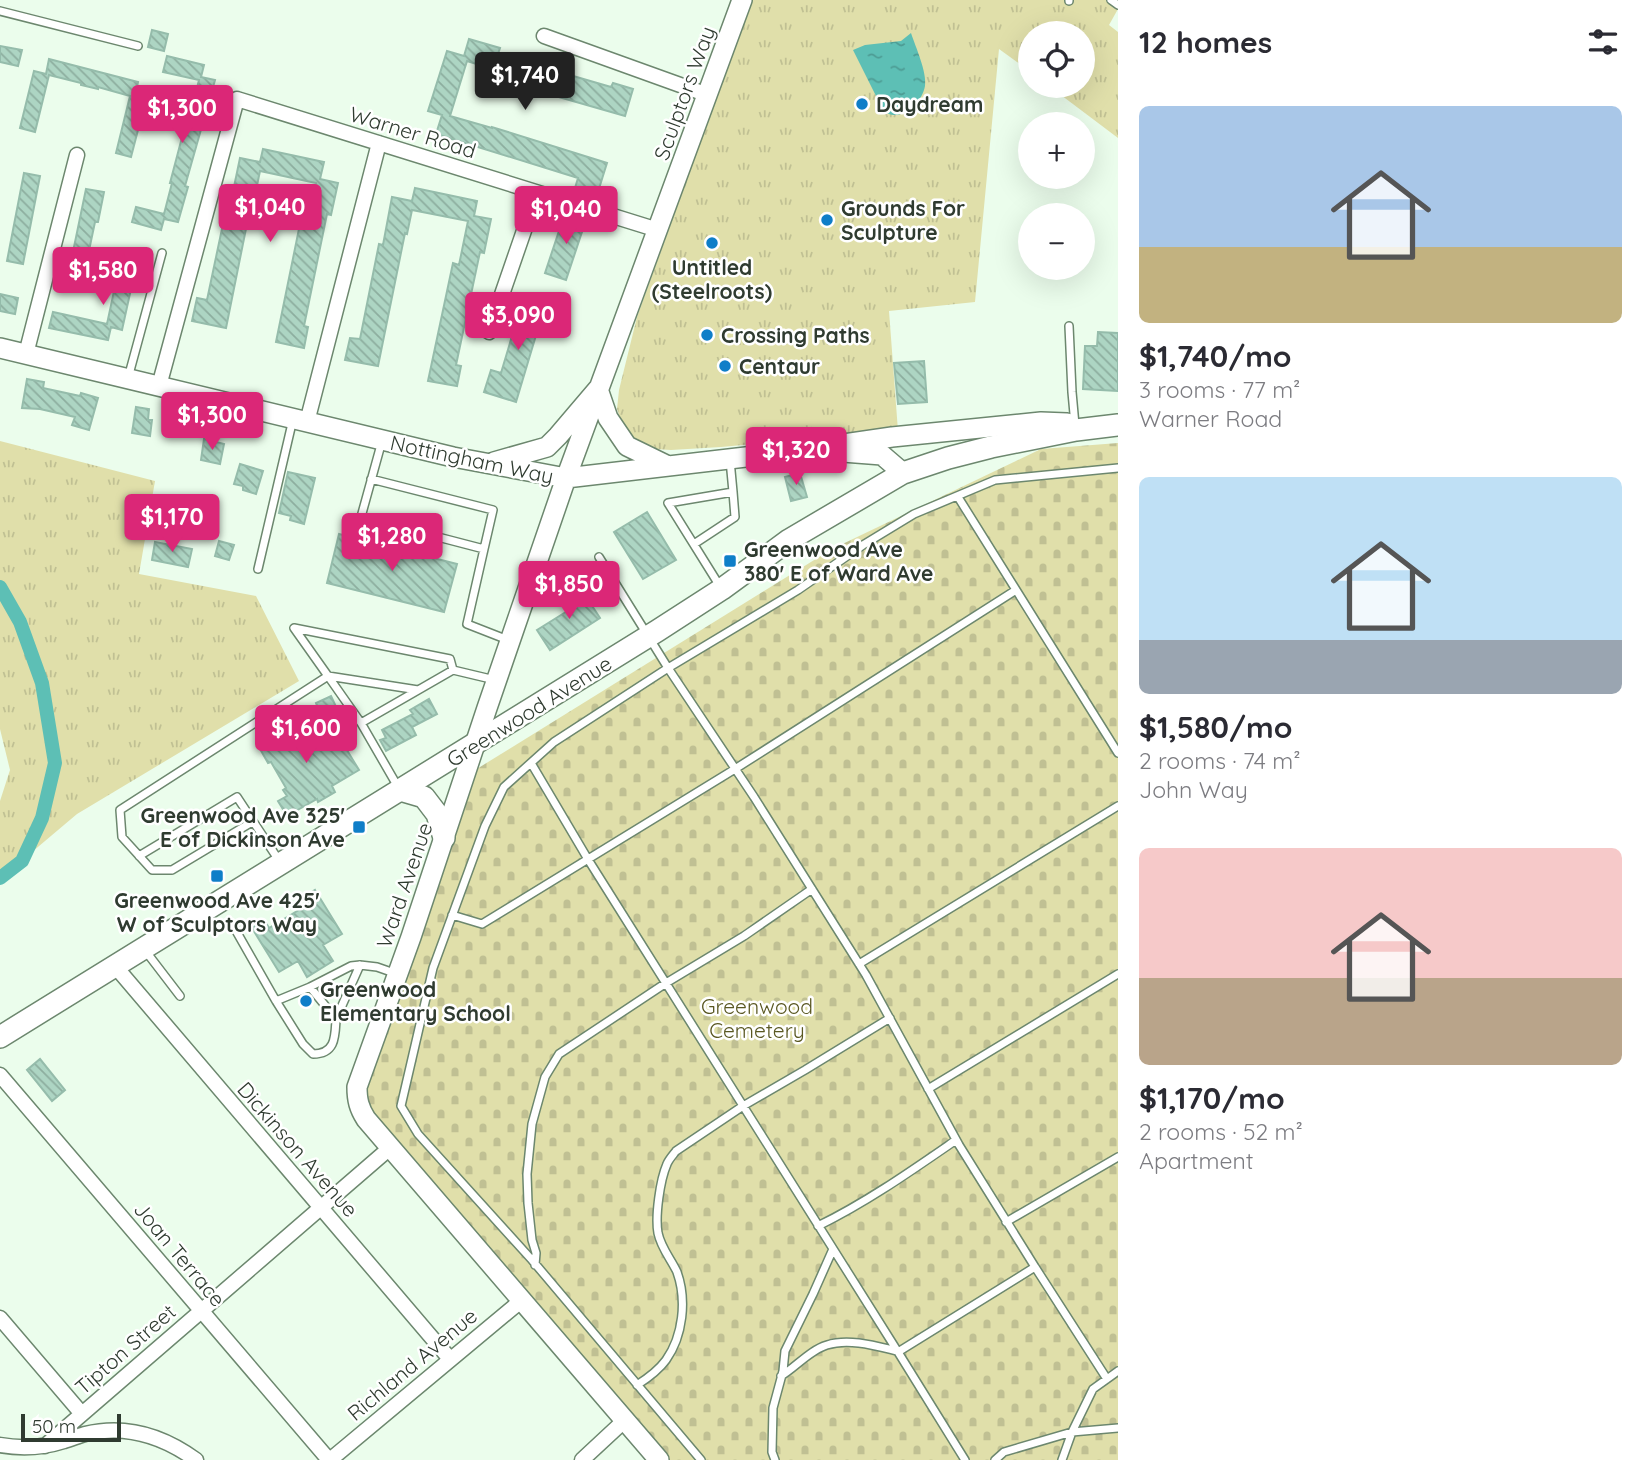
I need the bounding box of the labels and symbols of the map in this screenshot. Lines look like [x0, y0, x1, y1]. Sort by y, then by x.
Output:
street label: Sculptors Way [648, 23, 720, 163]
pin: $1,740 [468, 52, 582, 112]
pin: $1,300 [125, 86, 239, 145]
place label: Daydream [876, 91, 983, 117]
marker: Daydream [854, 96, 870, 112]
street label: Warner Road [347, 100, 479, 164]
pin: $1,040 [213, 184, 327, 244]
pin: $1,040 [509, 187, 623, 246]
place label: Grounds For Sculpture [841, 195, 965, 245]
marker: Grounds For Sculpture [819, 212, 835, 228]
marker: Untitled (Steelroots) [704, 235, 720, 251]
pin: $1,580 [46, 247, 160, 307]
place label: Untitled (Steelroots) [652, 254, 772, 304]
pin: $3,090 [461, 292, 575, 352]
place label: Crossing Paths [721, 322, 870, 348]
marker: Crossing Paths [699, 327, 715, 343]
place label: Centaur [739, 353, 820, 379]
marker: Centaur [717, 358, 733, 374]
pin: $1,300 [155, 392, 269, 452]
pin: $1,320 [739, 428, 853, 487]
street label: Nottingham Way [388, 429, 556, 489]
pin: $1,170 [115, 494, 229, 554]
pin: $1,280 [335, 514, 449, 573]
place label: Greenwood Ave 380' E of Ward Ave [744, 536, 934, 586]
marker: Greenwood Ave 380' E of Ward Ave [722, 553, 738, 569]
pin: $1,850 [512, 562, 626, 621]
street label: Greenwood Avenue [442, 650, 616, 772]
pin: $1,600 [249, 706, 363, 765]
place label: Greenwood Ave 325' E of Dickinson Ave [140, 802, 345, 852]
marker: Greenwood Ave 325' E of Dickinson Ave [351, 819, 367, 835]
street label: Ward Avenue [370, 819, 438, 951]
marker: Greenwood Ave 425' W of Sculptors Way [209, 868, 225, 884]
place label: Greenwood Ave 425' W of Sculptors Way [114, 887, 320, 937]
place label: Greenwood Elementary School [320, 976, 511, 1026]
marker: Greenwood Elementary School [298, 993, 314, 1009]
park label: Greenwood Cemetery [701, 993, 813, 1043]
street label: Dickinson Avenue [232, 1076, 364, 1222]
street label: Joan Terrace [129, 1196, 231, 1312]
street label: Tipton Street [69, 1298, 181, 1400]
street label: Richland Avenue [342, 1302, 482, 1426]
scale bar [21, 1411, 121, 1443]

